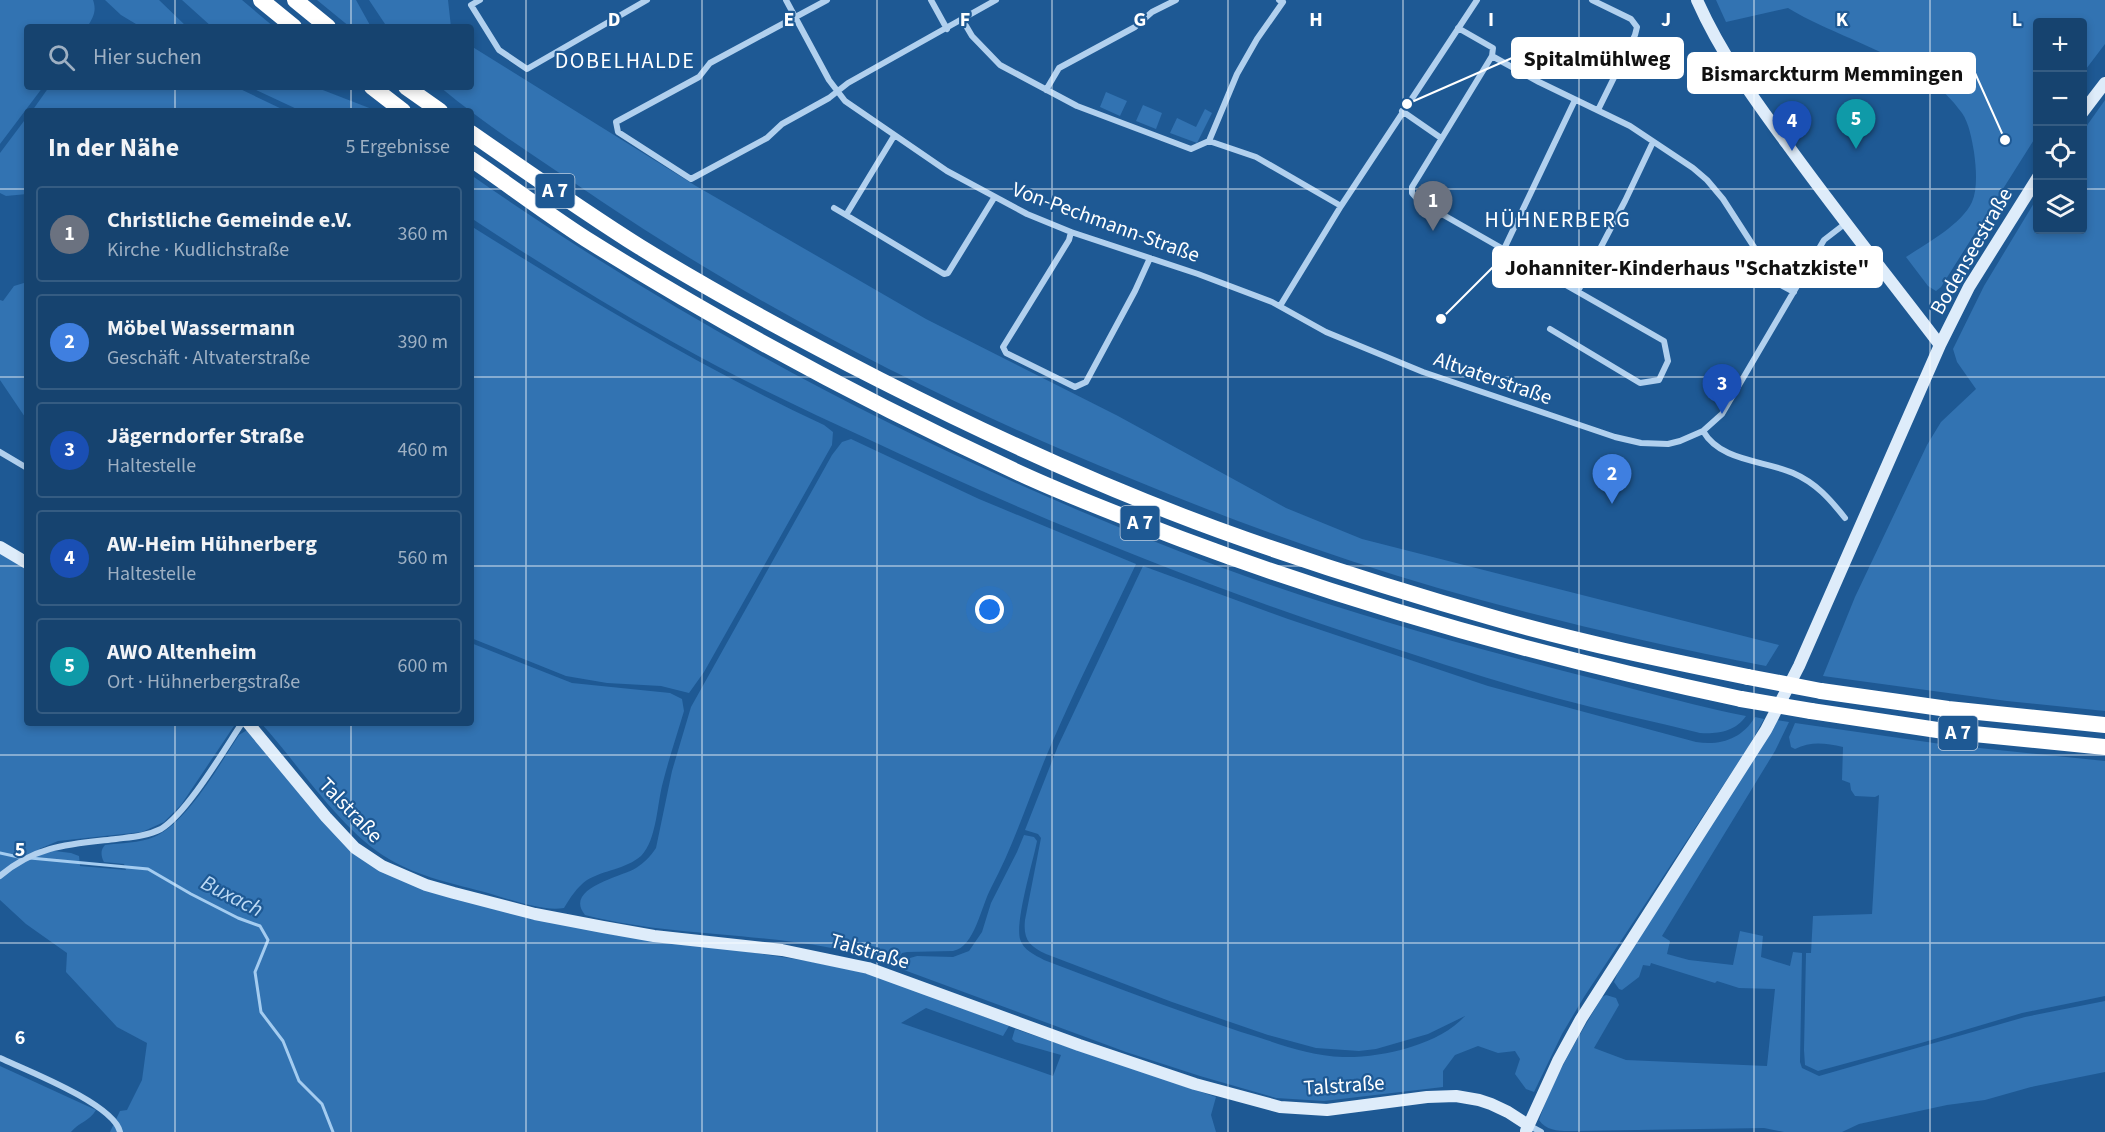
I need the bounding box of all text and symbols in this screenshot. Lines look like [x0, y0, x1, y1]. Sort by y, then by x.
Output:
text: D [608, 6, 620, 34]
text: E [784, 6, 794, 34]
text: F [960, 6, 970, 34]
text: G [1134, 6, 1146, 34]
text: H [1309, 6, 1323, 34]
text: I [1488, 6, 1494, 34]
text: J [1661, 6, 1671, 34]
text: K [1836, 6, 1849, 34]
text: L [2012, 6, 2022, 34]
map controls [2033, 18, 2087, 234]
button: + [2033, 18, 2087, 72]
search box [24, 24, 474, 90]
callout: Spitalmühlweg [1512, 38, 1683, 78]
icon: search [45, 41, 78, 74]
text: Hier suchen [93, 41, 202, 73]
text: Spitalmühlweg [1524, 43, 1671, 75]
district label: DOBELHALDE [555, 45, 695, 77]
callout: Bismarckturm Memmingen [1688, 53, 1975, 93]
text: Bismarckturm Memmingen [1701, 58, 1963, 90]
button: − [2033, 72, 2087, 126]
pin: 5 [1836, 100, 1876, 149]
pin: 4 [1772, 102, 1812, 151]
button: locate [2033, 126, 2087, 180]
text: In der Nähe [48, 129, 179, 166]
text: 5 Ergebnisse [345, 133, 450, 161]
road number: A 7 [536, 174, 574, 208]
street label: Von-Pechmann-Straße [1008, 174, 1204, 270]
button: layers [2033, 180, 2087, 234]
pin: 1 [1414, 182, 1452, 231]
street label: Bodenseestraße [1922, 182, 2020, 320]
text: Christliche Gemeinde e.V. [107, 204, 352, 236]
district label: HÜHNERBERG [1485, 204, 1631, 236]
text: 1 [64, 220, 75, 248]
text: 360 m [398, 220, 448, 248]
text: Kirche · Kudlichstraße [107, 236, 289, 264]
callout: Johanniter-Kinderhaus "Schatzkiste" [1493, 247, 1882, 287]
text: Johanniter-Kinderhaus "Schatzkiste" [1505, 252, 1869, 284]
text: Möbel Wassermann [107, 312, 295, 344]
text: 2 [64, 328, 75, 356]
text: 390 m [398, 328, 448, 356]
text: Geschäft · Altvaterstraße [107, 344, 310, 372]
street label: Altvaterstraße [1430, 344, 1556, 412]
pin: 3 [1702, 364, 1742, 414]
text: Jägerndorfer Straße [107, 420, 304, 452]
text: 3 [64, 436, 75, 464]
text: 460 m [398, 436, 448, 464]
text: Haltestelle [107, 452, 196, 480]
pin: 2 [1592, 454, 1632, 504]
road number: A 7 [1120, 506, 1160, 540]
text: AW-Heim Hühnerberg [107, 528, 317, 560]
text: 4 [64, 544, 75, 572]
text: 560 m [398, 544, 448, 572]
text: Haltestelle [107, 560, 196, 588]
your location [975, 595, 1004, 624]
text: AWO Altenheim [107, 636, 257, 668]
text: 5 [64, 652, 75, 680]
text: 600 m [398, 652, 448, 680]
text: Ort · Hühnerbergstraße [107, 668, 300, 696]
road number: A 7 [1938, 716, 1978, 750]
street label: Talstraße [312, 770, 390, 850]
text: 5 [15, 836, 25, 864]
water label: Buxach [195, 867, 269, 925]
street label: Talstraße [827, 925, 913, 977]
text: 6 [15, 1024, 25, 1052]
street label: Talstraße [1303, 1067, 1385, 1103]

